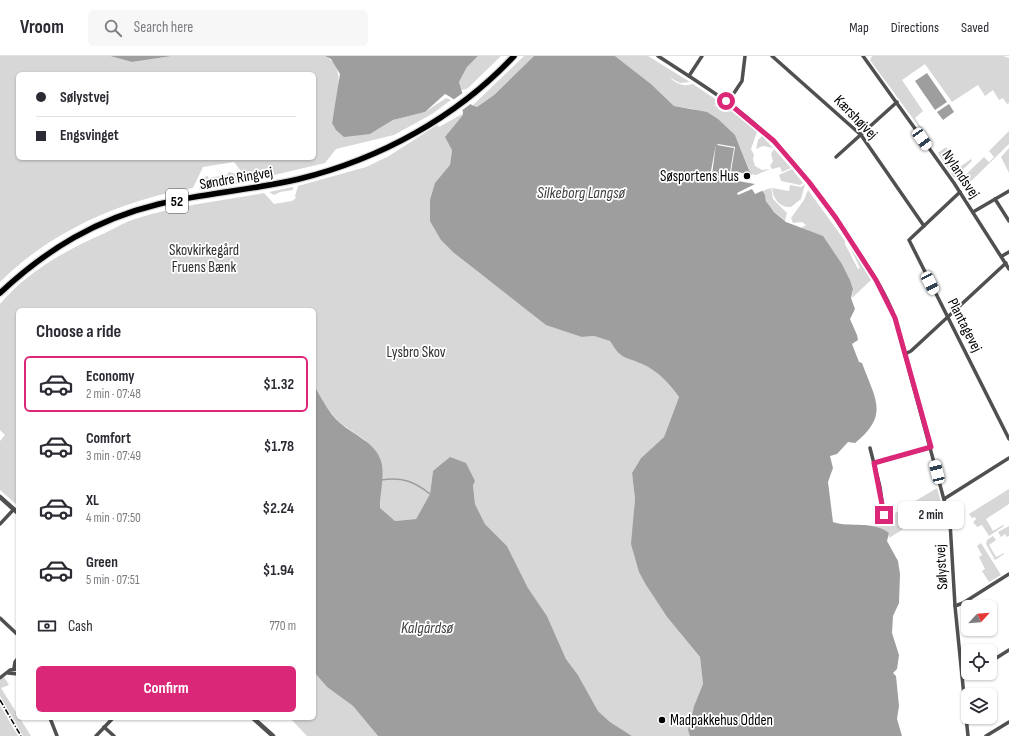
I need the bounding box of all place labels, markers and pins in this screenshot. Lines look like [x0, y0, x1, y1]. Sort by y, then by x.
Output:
place label: Søsportens Hus [660, 167, 739, 186]
marker: Søsportens Hus [742, 171, 752, 181]
place label: Madpakkehus Odden [670, 711, 773, 730]
marker: Madpakkehus Odden [657, 715, 667, 725]

